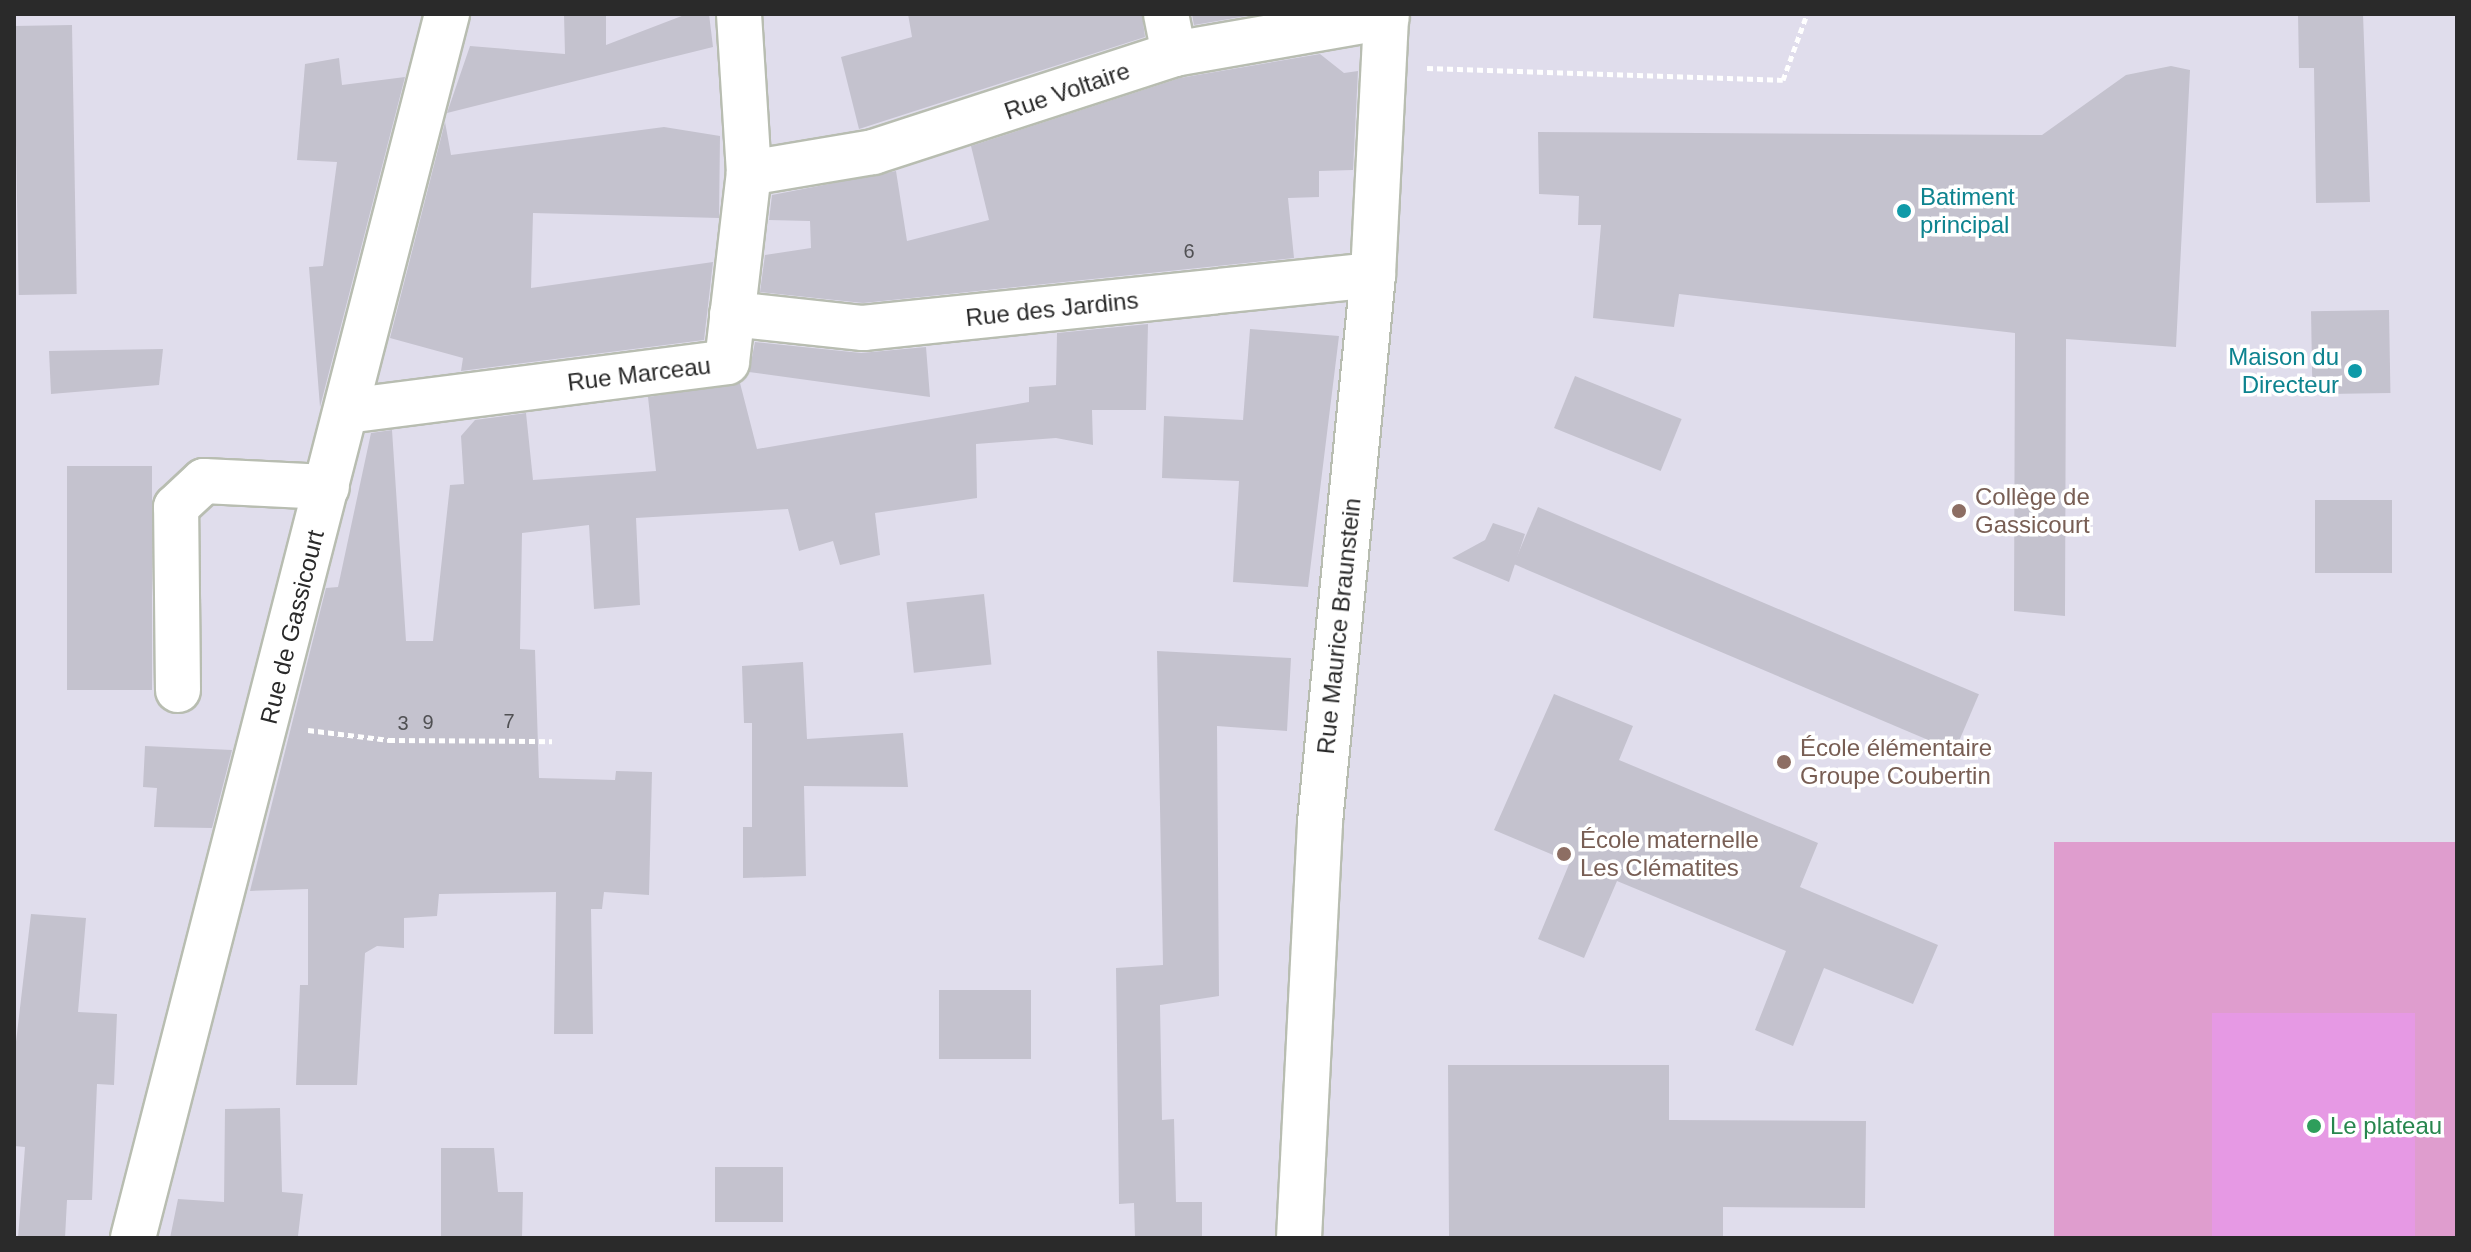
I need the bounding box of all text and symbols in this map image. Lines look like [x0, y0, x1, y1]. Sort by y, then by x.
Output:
street label: Rue Voltaire [1001, 56, 1133, 126]
place label: Batiment principal [1920, 183, 2015, 239]
marker: Batiment principal [1895, 202, 1913, 220]
house number: 6 [1183, 239, 1195, 263]
street label: Rue des Jardins [964, 286, 1140, 332]
place label: Maison du Directeur [2228, 343, 2339, 399]
street label: Rue Marceau [566, 351, 712, 397]
marker: Maison du Directeur [2346, 362, 2364, 380]
place label: Collège de Gassicourt [1975, 483, 2090, 539]
street label: Rue Maurice Braunstein [1311, 496, 1367, 756]
marker: Collège de Gassicourt [1950, 502, 1968, 520]
street label: Rue de Gassicourt [254, 527, 330, 727]
house number: 7 [503, 709, 515, 733]
house number: 9 [422, 710, 434, 734]
house number: 3 [397, 711, 409, 735]
place label: École élémentaire Groupe Coubertin [1800, 734, 1992, 790]
marker: École élémentaire Groupe Coubertin [1775, 753, 1793, 771]
place label: École maternelle Les Clématites [1580, 826, 1759, 882]
marker: École maternelle Les Clématites [1555, 845, 1573, 863]
place label: Le plateau [2330, 1112, 2442, 1140]
marker: Le plateau [2305, 1117, 2323, 1135]

